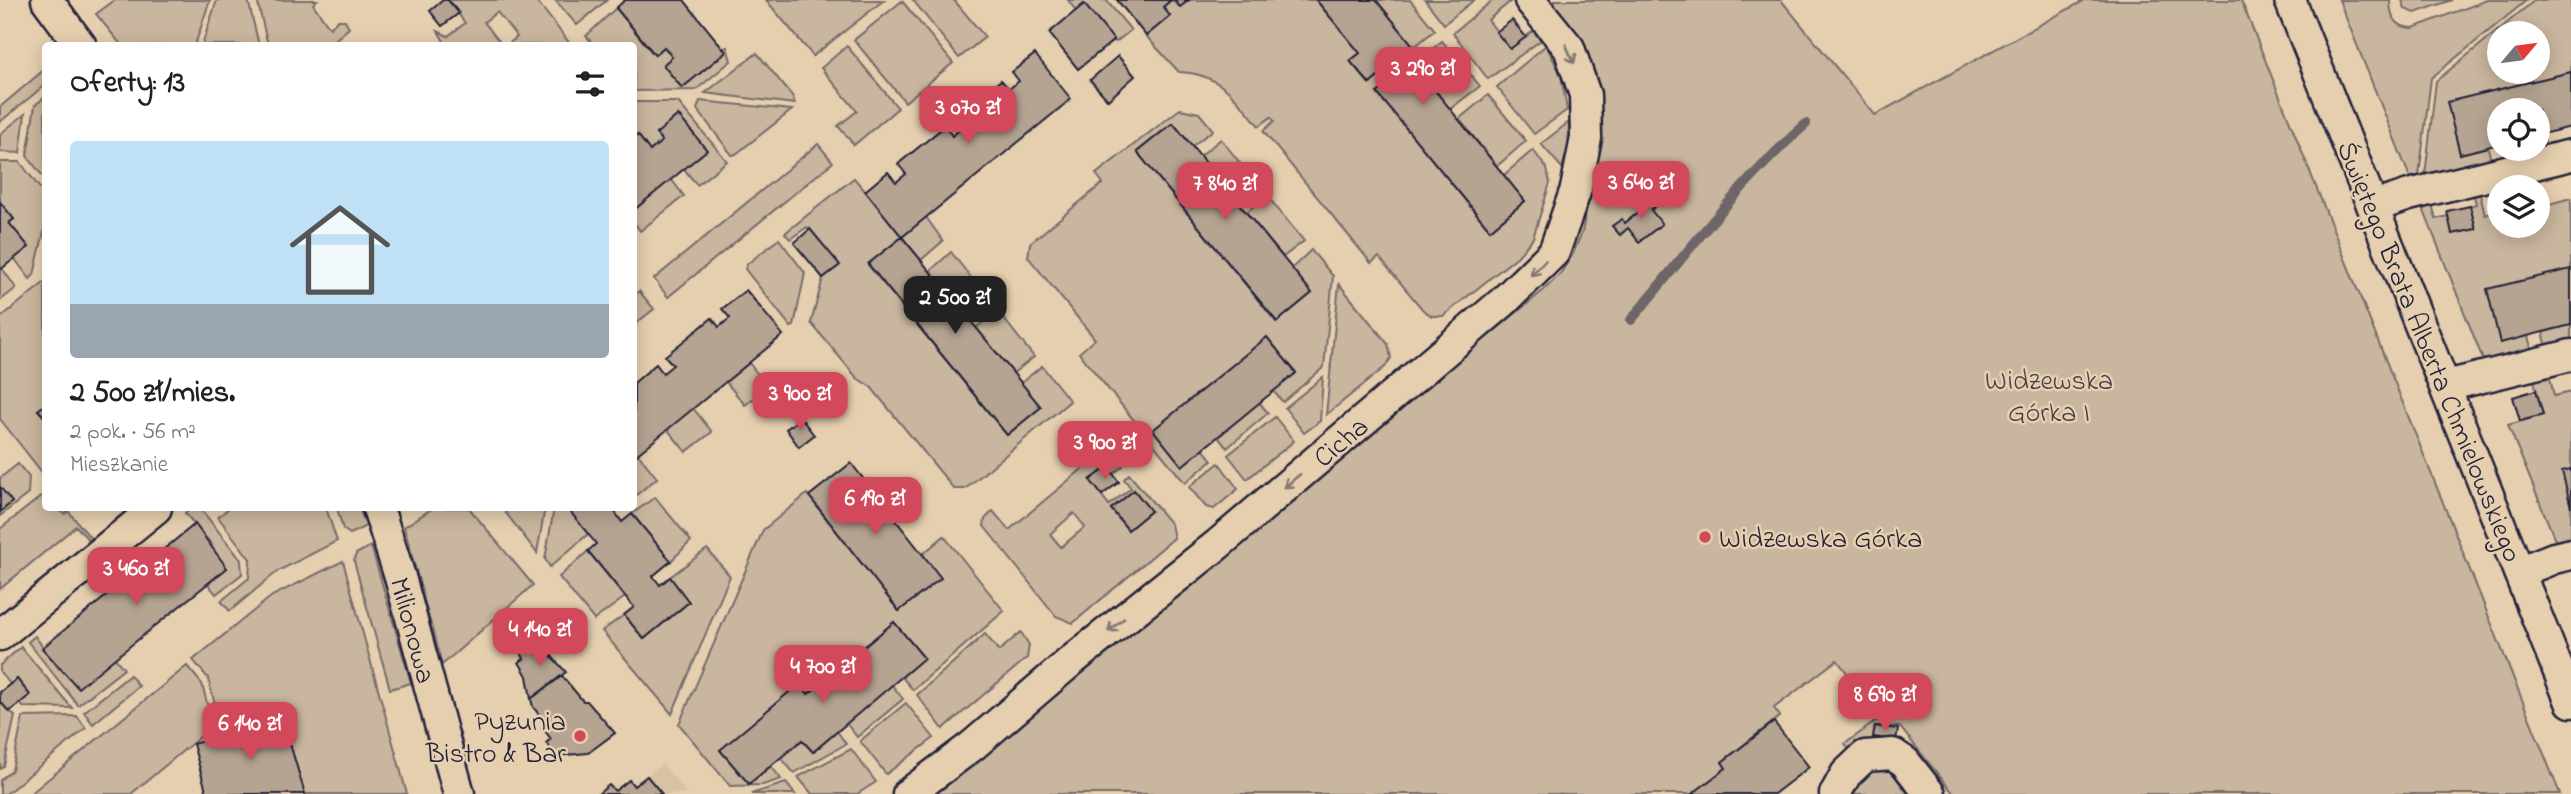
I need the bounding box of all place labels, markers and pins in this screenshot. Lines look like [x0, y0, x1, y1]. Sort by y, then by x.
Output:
pin: 3 290 zł [1351, 48, 1495, 107]
pin: 3 070 zł [896, 86, 1040, 146]
pin: 7 840 zł [1153, 162, 1297, 222]
pin: 3 640 zł [1569, 162, 1713, 221]
pin: 2 500 zł [883, 276, 1027, 336]
pin: 3 900 zł [728, 372, 872, 432]
pin: 3 900 zł [1033, 421, 1177, 481]
pin: 6 190 zł [803, 477, 947, 537]
place label: Widzewska Górka [1719, 520, 1922, 561]
marker: Widzewska Górka [1697, 529, 1713, 545]
pin: 3 460 zł [64, 548, 208, 607]
pin: 4 140 zł [468, 608, 612, 668]
pin: 4 700 zł [751, 646, 895, 705]
pin: 8 690 zł [1813, 674, 1957, 733]
pin: 6 140 zł [178, 702, 322, 762]
place label: Pyzunia Bistro & Bar [425, 703, 566, 776]
marker: Pyzunia Bistro & Bar [572, 728, 588, 744]

